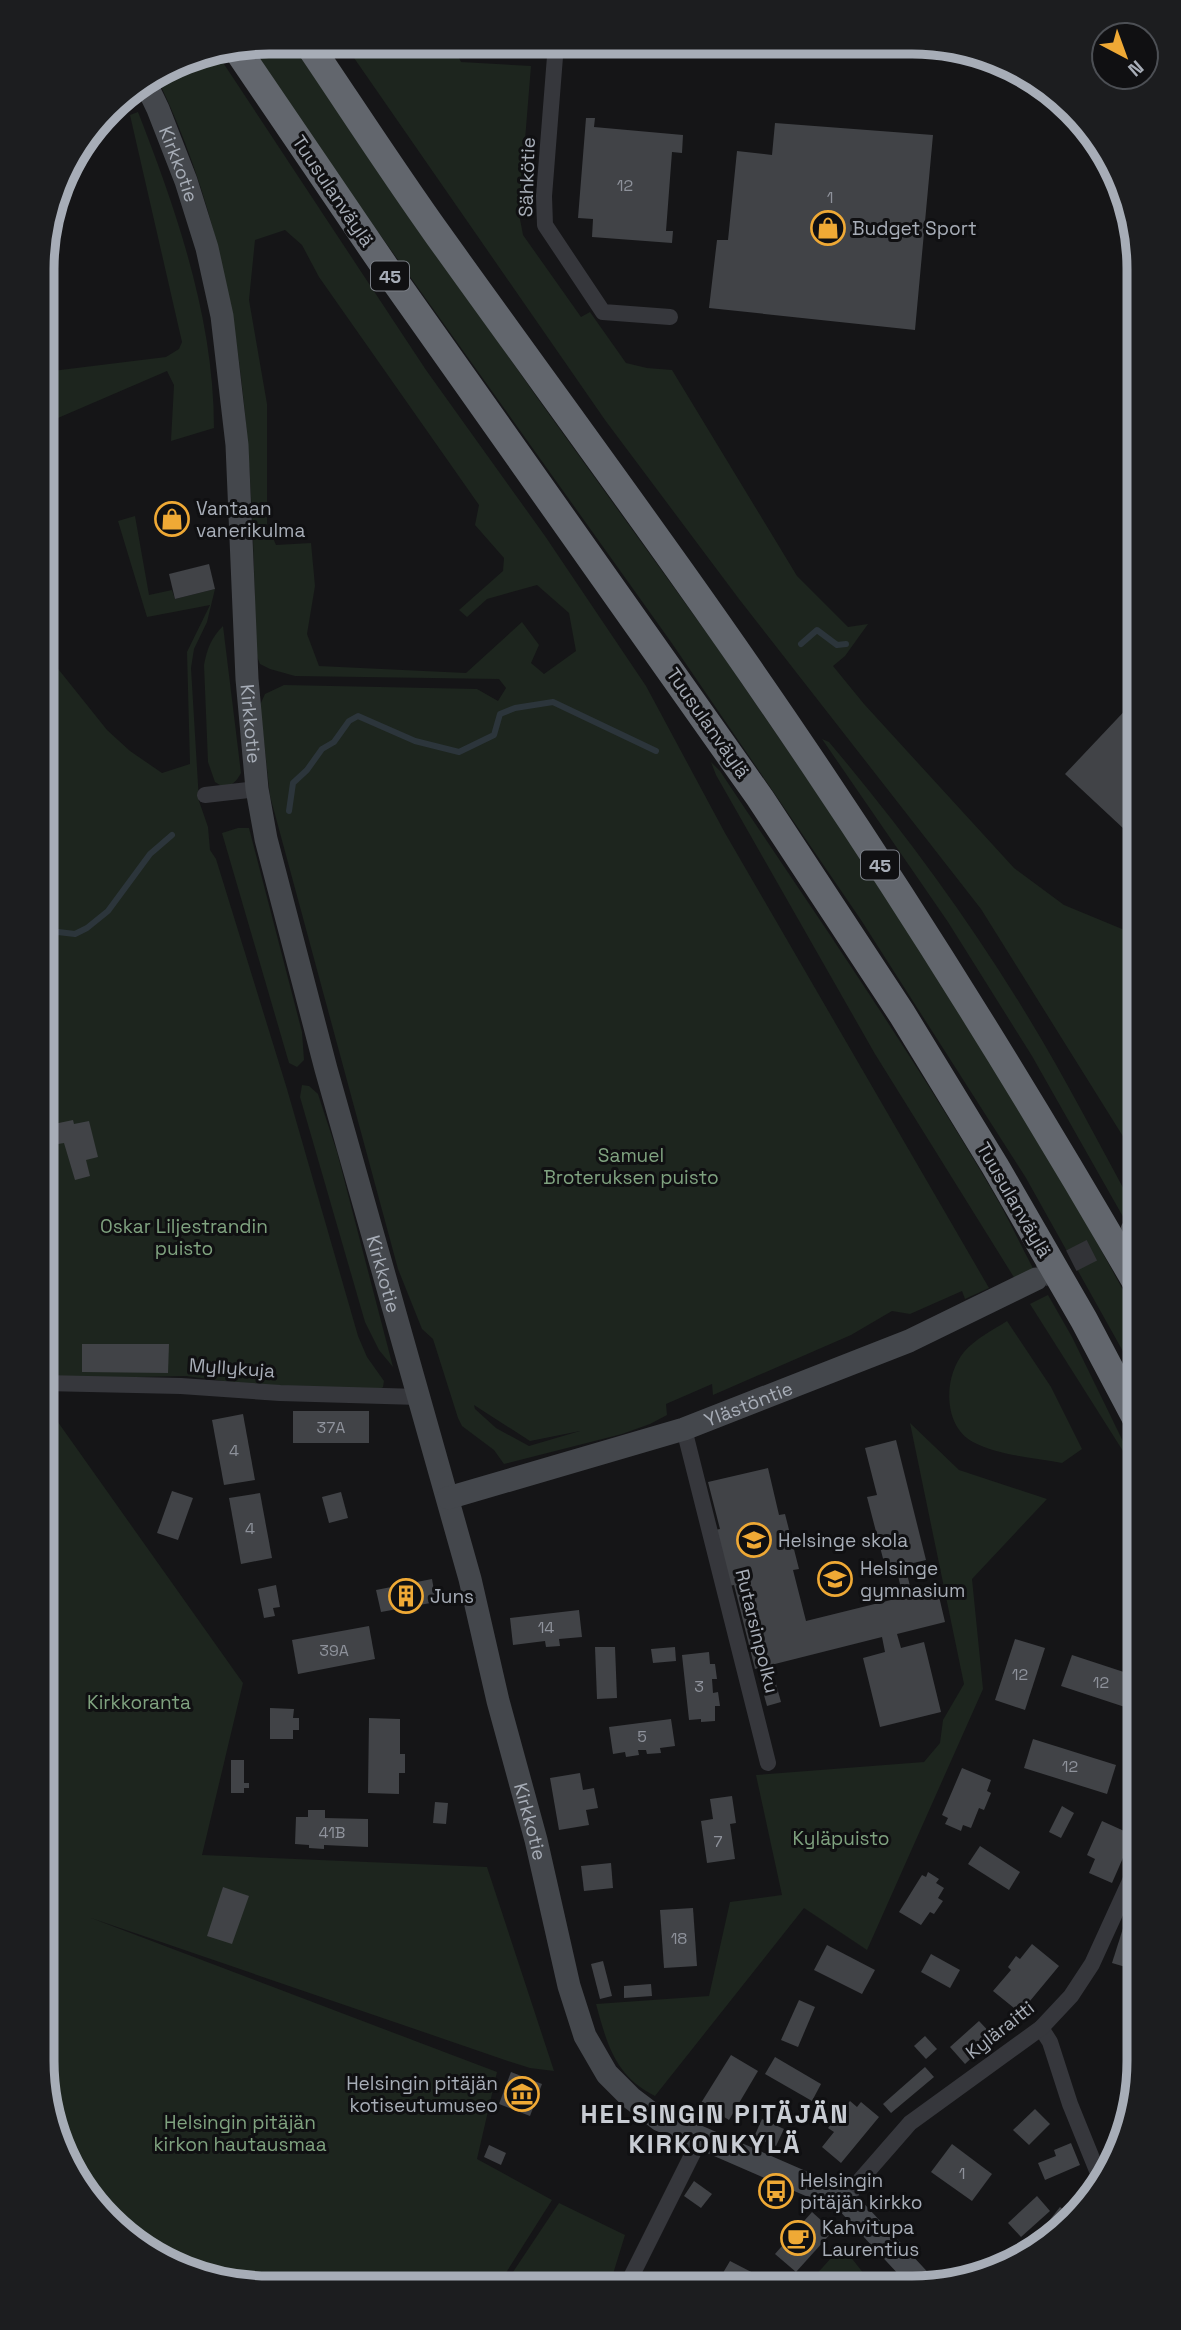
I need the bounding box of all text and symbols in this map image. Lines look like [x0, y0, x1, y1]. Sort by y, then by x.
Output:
north arrow [1090, 21, 1160, 91]
text: N [1123, 55, 1149, 82]
street label: Kirkkotie [153, 122, 204, 205]
street label: Tuusulanväylä [286, 130, 380, 252]
street label: Sähkötie [513, 137, 541, 217]
house number: 12 [617, 175, 633, 196]
house number: 1 [827, 187, 833, 208]
shop icon: Budget Sport [809, 209, 847, 247]
place label: Budget Sport [852, 216, 977, 241]
road number: 45 [371, 262, 409, 290]
place label: Vantaan vanerikulma [196, 496, 305, 543]
shop icon: Vantaan vanerikulma [153, 500, 191, 538]
street label: Tuusulanväylä [661, 663, 755, 783]
street label: Kirkkotie [235, 683, 267, 764]
road number: 45 [861, 850, 899, 880]
street label: Tuusulanväylä [971, 1138, 1057, 1262]
park label: Samuel Broteruksen puisto [543, 1143, 719, 1190]
park label: Oskar Liljestrandin puisto [100, 1214, 268, 1261]
street label: Kirkkotie [361, 1232, 407, 1315]
street label: Myllykuja [188, 1353, 276, 1383]
street label: Ylästöntie [700, 1375, 796, 1432]
house number: 37A [317, 1417, 345, 1438]
house number: 4 [229, 1440, 239, 1461]
house number: 4 [245, 1518, 255, 1539]
school or university icon: Helsinge skola [735, 1521, 773, 1559]
place label: Helsinge skola [778, 1528, 908, 1553]
place label: Helsinge gymnasium [860, 1556, 965, 1603]
school or university icon: Helsinge gymnasium [816, 1560, 854, 1598]
street label: Rutarsinpolku [730, 1566, 784, 1696]
building icon: Juns [387, 1577, 425, 1615]
place label: Juns [430, 1584, 474, 1609]
house number: 14 [538, 1617, 554, 1638]
house number: 39A [319, 1640, 349, 1661]
house number: 12 [1012, 1664, 1028, 1685]
house number: 12 [1093, 1672, 1109, 1693]
house number: 3 [694, 1676, 704, 1697]
park label: Kirkkoranta [87, 1690, 191, 1715]
house number: 5 [637, 1726, 647, 1747]
house number: 12 [1062, 1756, 1078, 1777]
street label: Kirkkotie [508, 1780, 553, 1863]
house number: 41B [319, 1822, 345, 1843]
park label: Kyläpuisto [792, 1826, 890, 1851]
house number: 7 [713, 1831, 723, 1852]
house number: 18 [671, 1928, 687, 1949]
street label: Kyläraitti [961, 1995, 1039, 2065]
place label: Helsingin pitäjän kotiseutumuseo [346, 2071, 498, 2118]
museum icon: Helsingin pitäjän kotiseutumuseo [503, 2075, 541, 2113]
district label: HELSINGIN PITÄJÄN KIRKONKYLÄ [580, 2097, 850, 2161]
park label: Helsingin pitäjän kirkon hautausmaa [153, 2110, 327, 2157]
house number: 1 [959, 2163, 965, 2184]
place label: Helsingin pitäjän kirkko [800, 2168, 922, 2215]
bus stop icon: Helsingin pitäjän kirkko [757, 2172, 795, 2210]
place label: Kahvitupa Laurentius [822, 2215, 919, 2262]
cafe icon: Kahvitupa Laurentius [779, 2219, 817, 2257]

